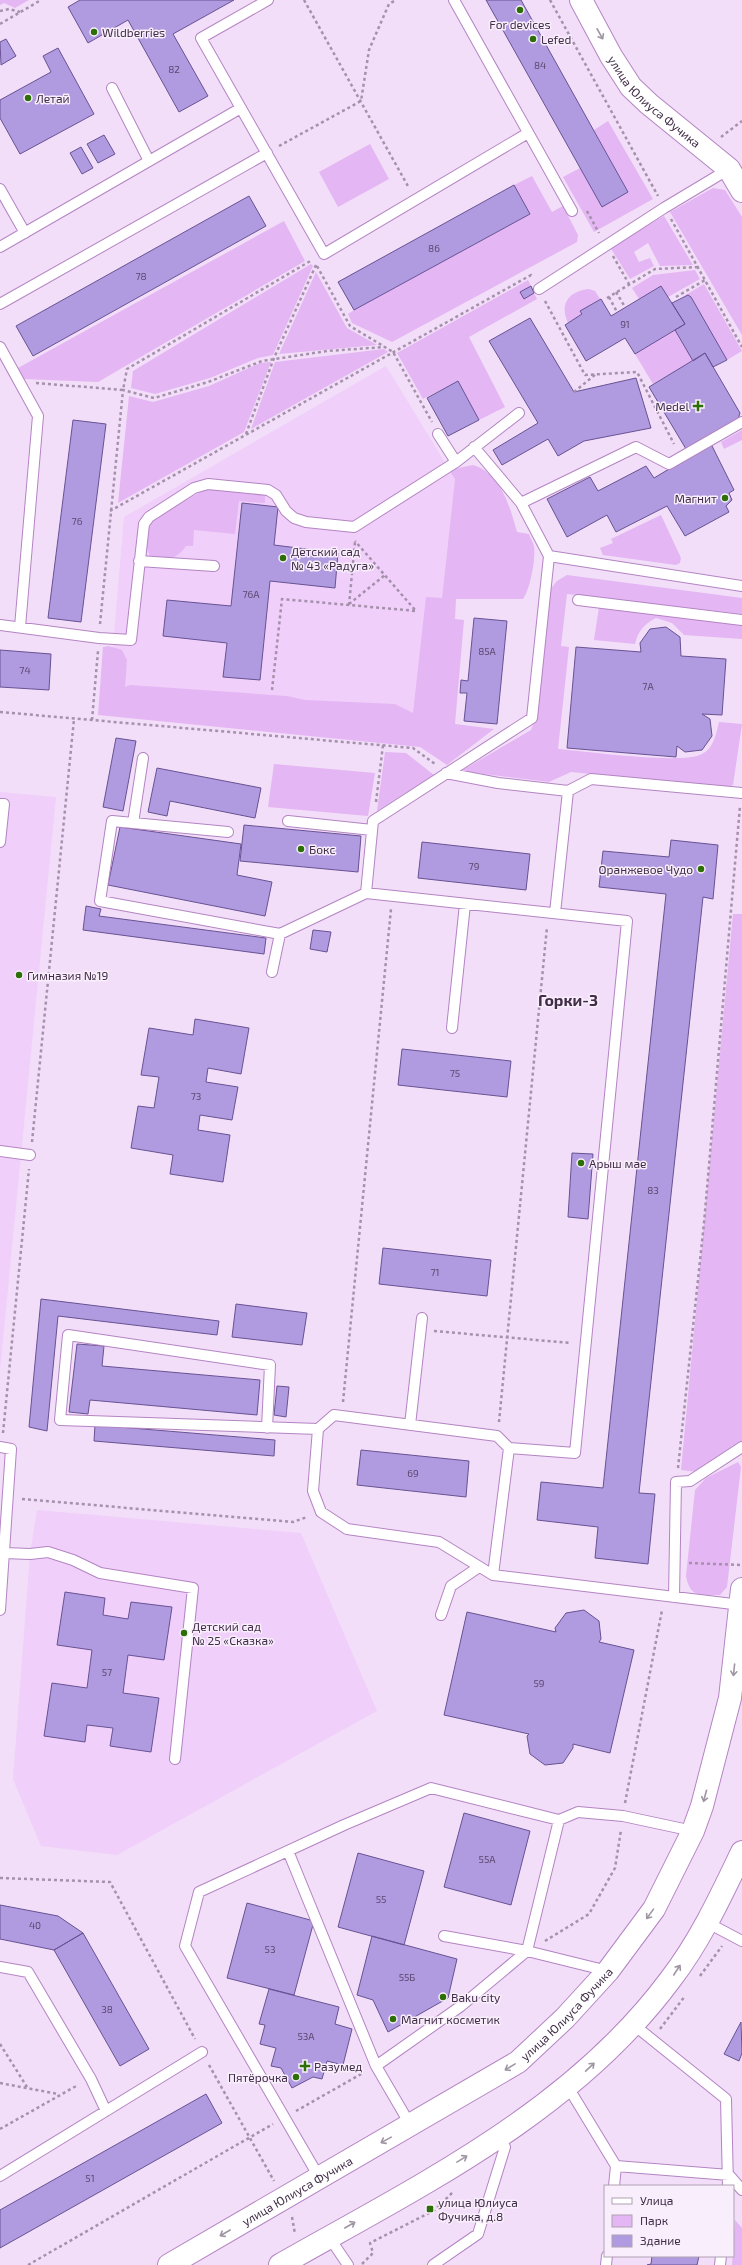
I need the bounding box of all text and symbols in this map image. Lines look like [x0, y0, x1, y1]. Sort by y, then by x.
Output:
marker: For devices [515, 5, 525, 15]
place label: For devices [489, 17, 551, 31]
place label: Wildberries [102, 25, 165, 39]
marker: Wildberries [89, 27, 99, 37]
one-way arrow [596, 28, 604, 40]
place label: Lefed [541, 32, 571, 46]
marker: Lefed [528, 34, 538, 44]
street label: улица Юлиуса Фучика [605, 53, 703, 150]
house number: 84 [534, 59, 546, 71]
house number: 82 [168, 63, 180, 75]
place label: Летай [36, 91, 70, 105]
marker: Летай [23, 93, 33, 103]
house number: 86 [428, 242, 440, 254]
house number: 78 [135, 270, 147, 282]
house number: 91 [620, 318, 630, 330]
place label: Medel [655, 399, 689, 413]
marker: Medel [692, 400, 704, 412]
place label: Магнит [674, 491, 717, 505]
marker: Магнит [720, 493, 730, 503]
house number: 76 [72, 515, 83, 527]
place label: Детский сад № 43 «Радуга» [291, 544, 374, 573]
marker: Детский сад № 43 «Радуга» [278, 553, 288, 563]
house number: 76А [242, 588, 260, 600]
house number: 85А [478, 645, 497, 657]
house number: 74 [19, 664, 31, 676]
house number: 7А [642, 680, 654, 692]
place label: Бокс [309, 842, 335, 856]
marker: Бокс [296, 844, 306, 854]
house number: 79 [469, 860, 480, 872]
place label: Оранжевое Чудо [599, 862, 693, 877]
marker: Оранжевое Чудо [696, 864, 706, 874]
place label: Гимназия №19 [27, 968, 108, 982]
marker: Гимназия №19 [14, 970, 24, 980]
district label: Горки-3 [538, 990, 598, 1009]
house number: 75 [450, 1067, 460, 1079]
house number: 73 [191, 1090, 201, 1102]
place label: Арыш мае [589, 1156, 647, 1170]
marker: Арыш мае [576, 1158, 586, 1168]
house number: 83 [647, 1184, 659, 1196]
house number: 71 [430, 1266, 440, 1278]
house number: 69 [407, 1467, 419, 1479]
place label: Детский сад № 25 «Сказка» [192, 1619, 274, 1647]
marker: Детский сад № 25 «Сказка» [179, 1628, 189, 1638]
one-way arrow [730, 1663, 737, 1676]
house number: 57 [102, 1666, 112, 1678]
house number: 59 [533, 1677, 545, 1689]
one-way arrow [701, 1789, 708, 1802]
house number: 55А [479, 1853, 496, 1865]
house number: 55 [376, 1893, 386, 1905]
one-way arrow [646, 1908, 654, 1919]
house number: 40 [29, 1919, 41, 1931]
house number: 53 [265, 1943, 275, 1955]
street label: улица Юлиуса Фучика [517, 1964, 615, 2064]
one-way arrow [673, 1965, 681, 1976]
house number: 55Б [399, 1971, 415, 1983]
place label: Baku city [451, 1990, 501, 2004]
marker: Baku city [438, 1992, 448, 2002]
house number: 38 [101, 2003, 113, 2015]
place label: Магнит косметик [401, 2012, 501, 2026]
marker: Магнит косметик [388, 2014, 398, 2024]
house number: 53А [297, 2030, 315, 2042]
place label: Разумед [314, 2059, 362, 2074]
marker: Разумед [299, 2060, 311, 2072]
one-way arrow [585, 2062, 595, 2072]
one-way arrow [504, 2063, 516, 2071]
place label: Пятёрочка [228, 2070, 288, 2084]
marker: Пятёрочка [291, 2072, 301, 2082]
one-way arrow [380, 2136, 392, 2144]
street label: улица Юлиуса Фучика [239, 2153, 355, 2229]
one-way arrow [456, 2155, 467, 2163]
house number: 51 [85, 2172, 95, 2184]
legend [604, 2185, 734, 2257]
text: Улица [640, 2193, 673, 2207]
place label: улица Юлиуса Фучика, д.8 [438, 2195, 518, 2224]
marker: улица Юлиуса Фучика, д.8 [425, 2204, 435, 2214]
text: Парк [640, 2213, 669, 2227]
one-way arrow [344, 2220, 356, 2228]
one-way arrow [219, 2229, 231, 2237]
text: Здание [640, 2233, 681, 2247]

